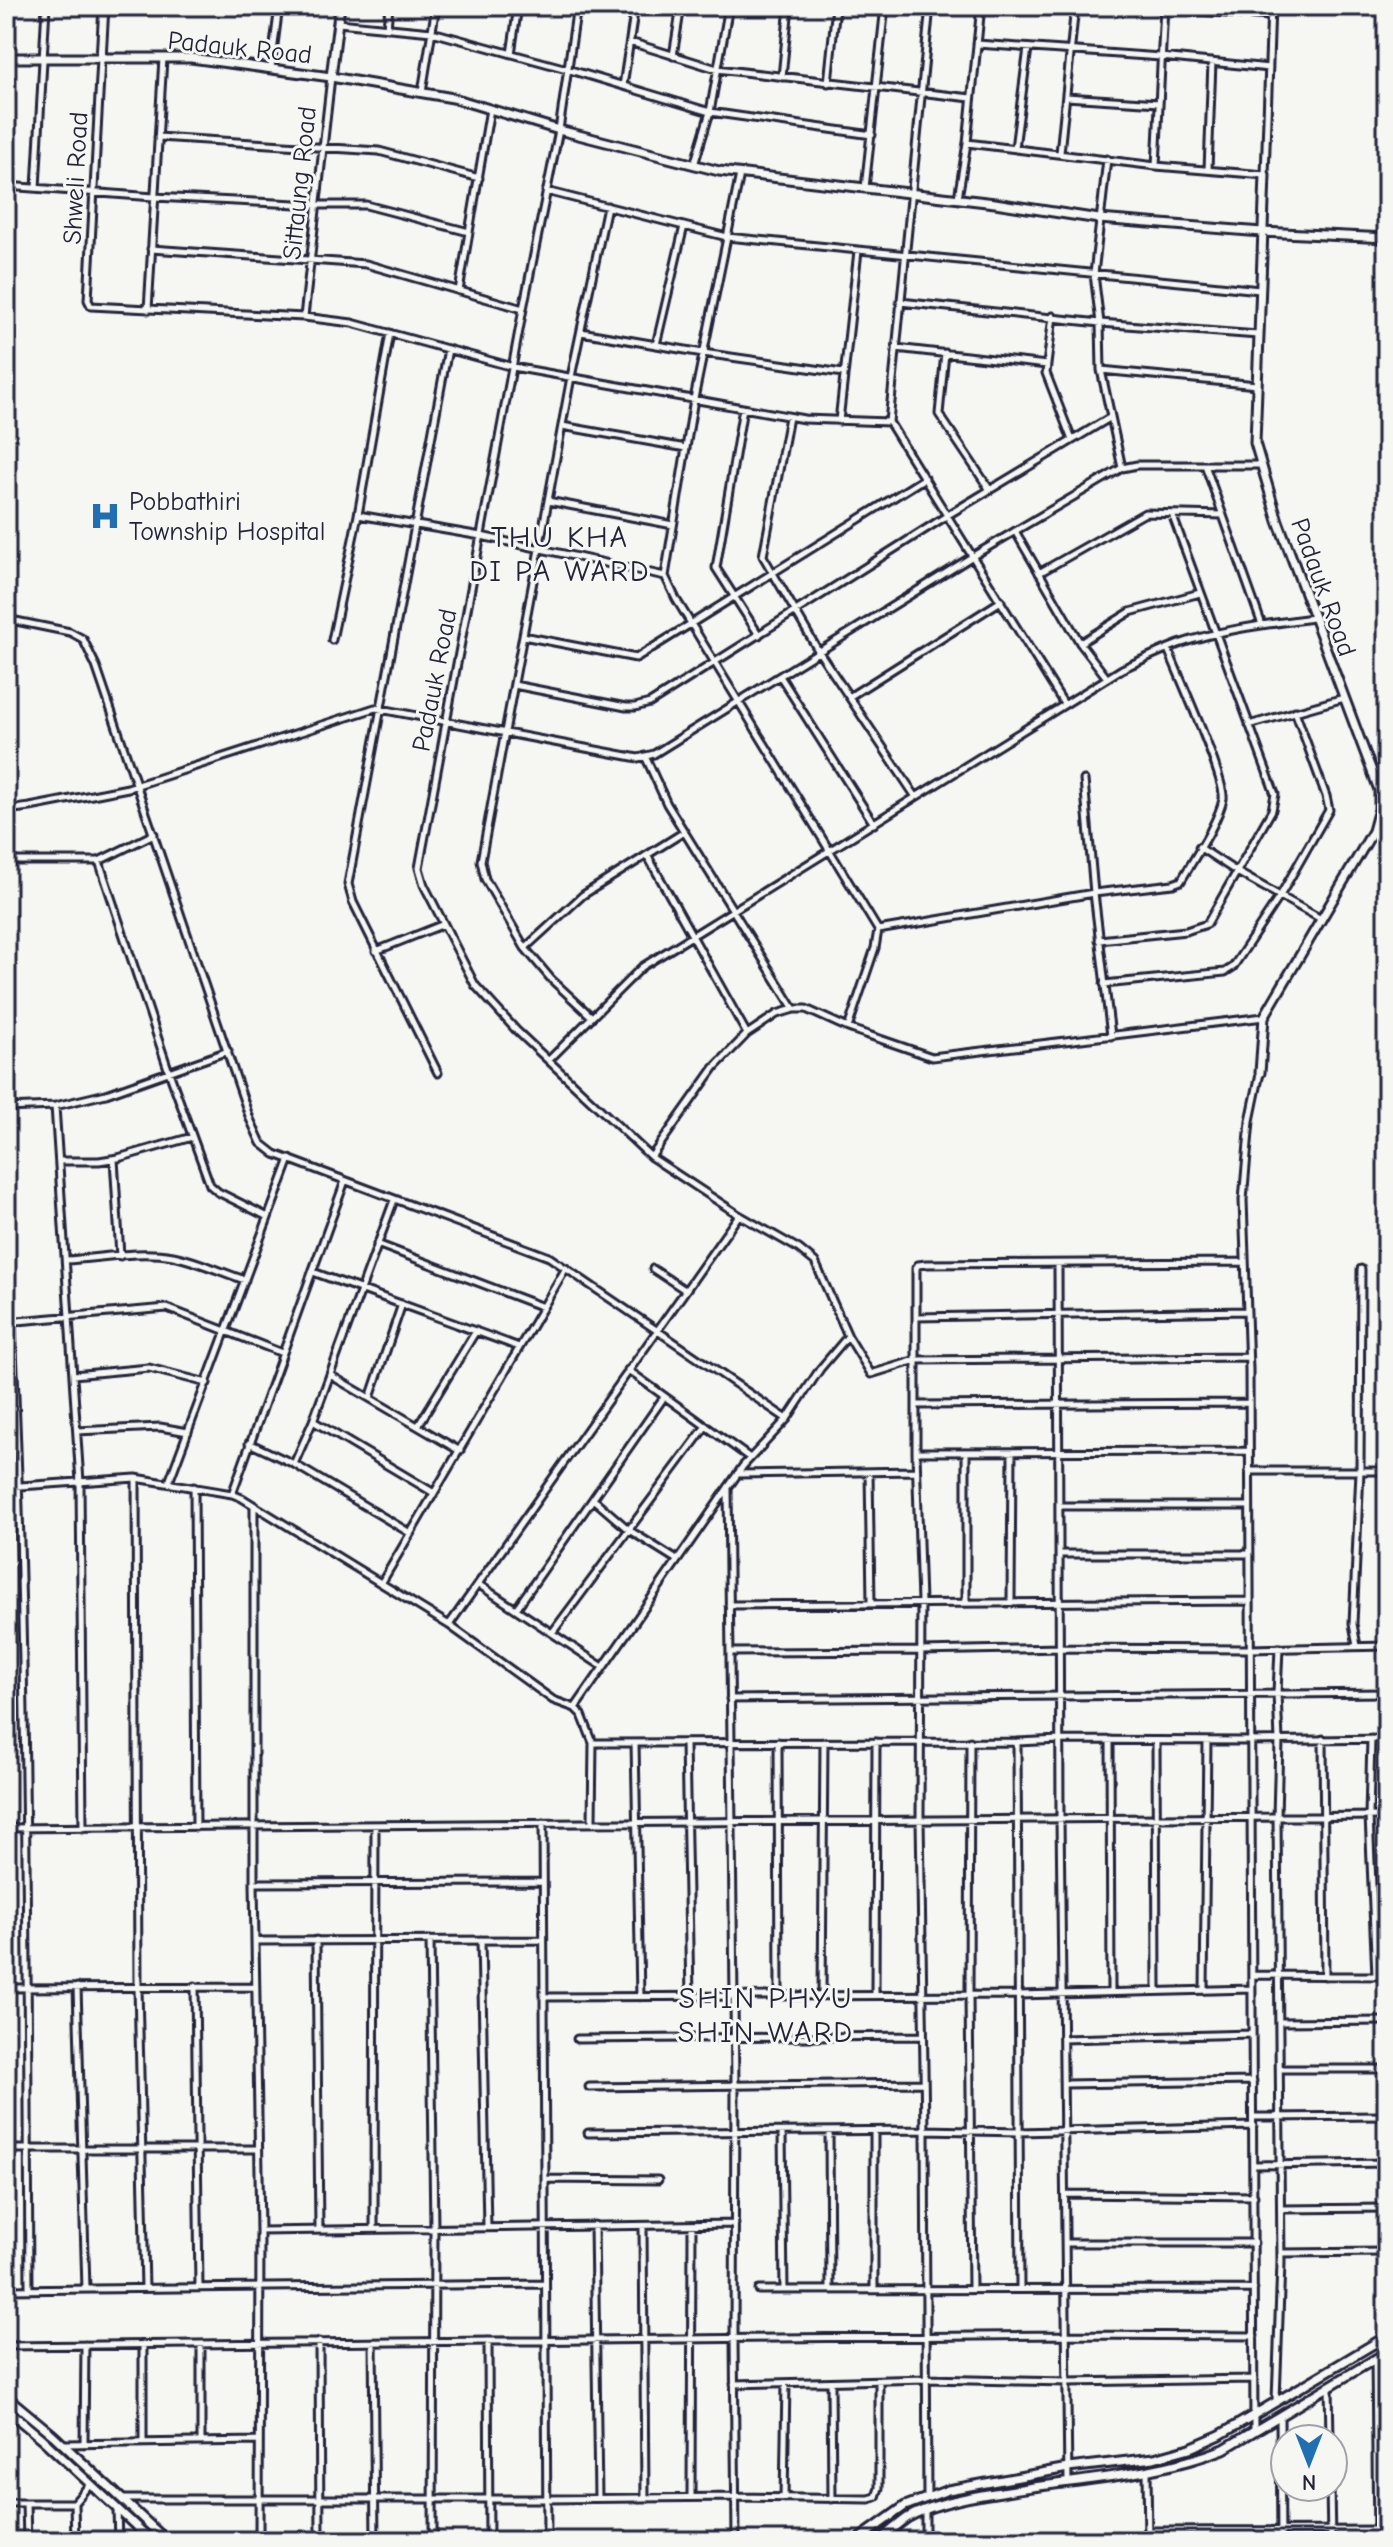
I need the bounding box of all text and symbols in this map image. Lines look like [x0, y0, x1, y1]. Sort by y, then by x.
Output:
street label: Padauk Road [166, 26, 313, 70]
street label: Sittaung Road [277, 105, 323, 261]
street label: Shweli Road [58, 111, 94, 245]
place label: Pobbathiri Township Hospital [129, 487, 325, 547]
hospital icon: Pobbathiri Township Hospital [88, 499, 122, 533]
street label: Padauk Road [1284, 514, 1362, 660]
district label: THU KHA DI PA WARD [469, 520, 651, 589]
street label: Padauk Road [406, 606, 464, 754]
district label: SHIN PHYU SHIN WARD [678, 1981, 854, 2050]
north arrow [1269, 2423, 1349, 2503]
text: N [1302, 2469, 1316, 2495]

